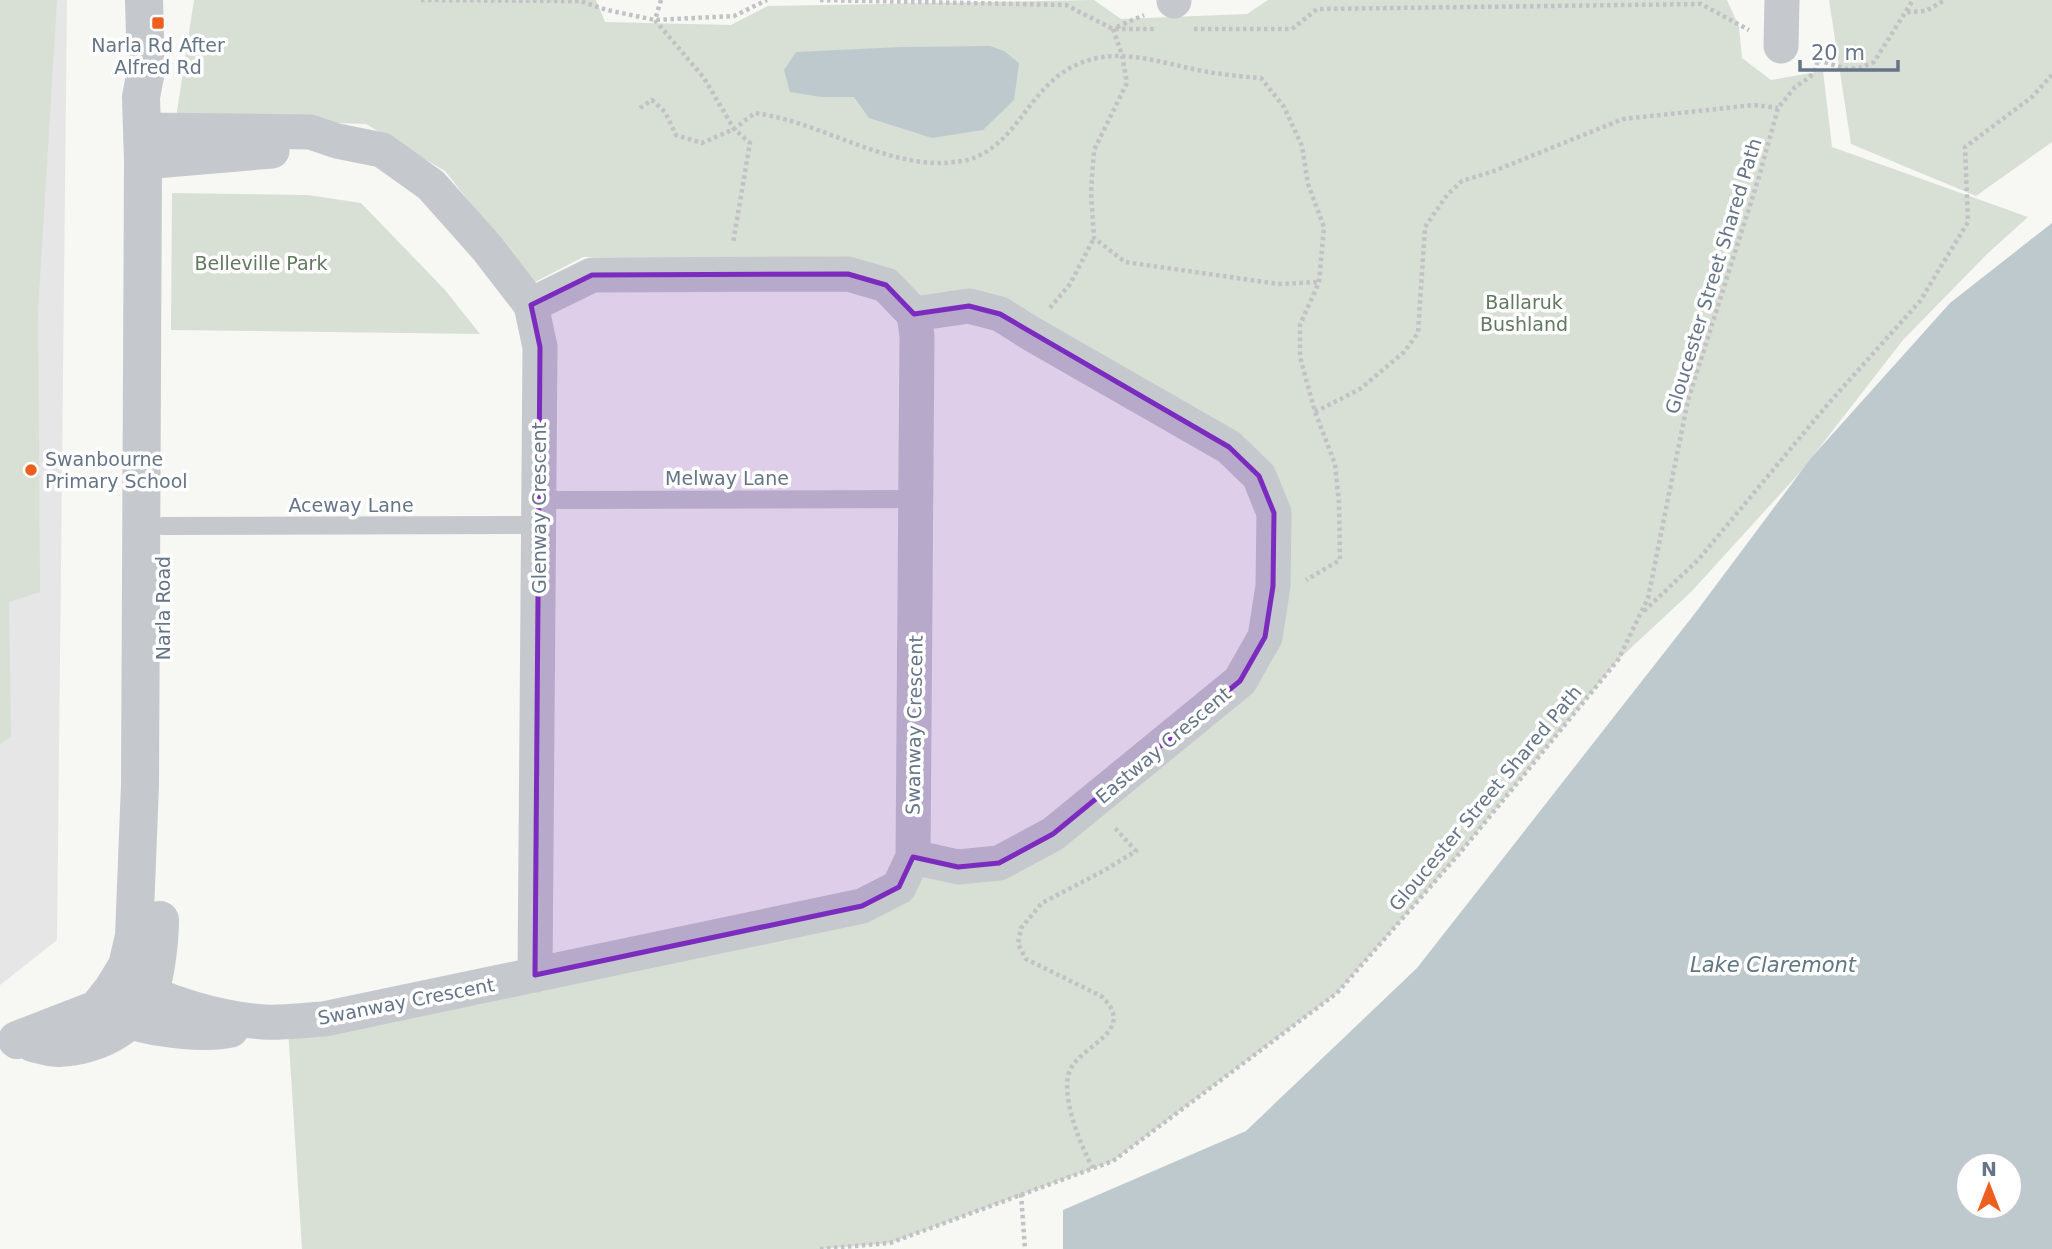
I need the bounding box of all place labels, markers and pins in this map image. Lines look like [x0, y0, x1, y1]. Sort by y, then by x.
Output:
marker: Narla Rd After Alfred Rd [150, 15, 166, 31]
place label: Narla Rd After Alfred Rd [91, 34, 225, 78]
place label: Swanbourne Primary School [45, 448, 188, 492]
marker: Swanbourne Primary School [23, 462, 39, 478]

